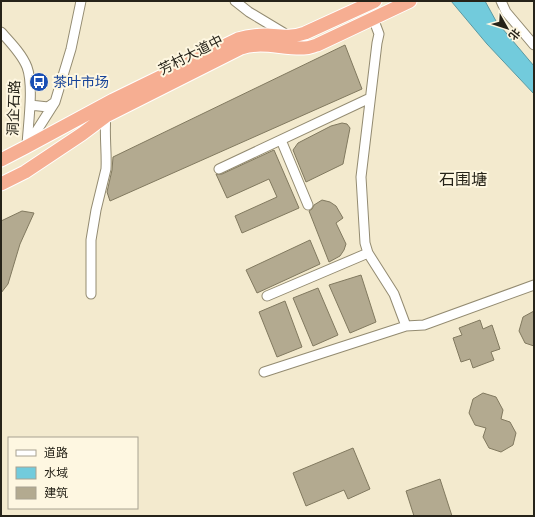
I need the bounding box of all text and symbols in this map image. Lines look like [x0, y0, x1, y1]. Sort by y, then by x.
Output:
north arrow [487, 8, 527, 48]
text: 北 [506, 26, 523, 42]
street label: 芳村大道中 [156, 32, 226, 78]
bus stop icon: 茶叶市场 [28, 71, 50, 93]
place label: 茶叶市场 [53, 74, 109, 91]
street label: 洞企石路 [5, 80, 23, 136]
district label: 石围塘 [439, 170, 487, 190]
legend [8, 437, 138, 509]
text: 道路 [44, 446, 68, 461]
text: 水域 [44, 466, 68, 481]
text: 建筑 [44, 486, 68, 501]

